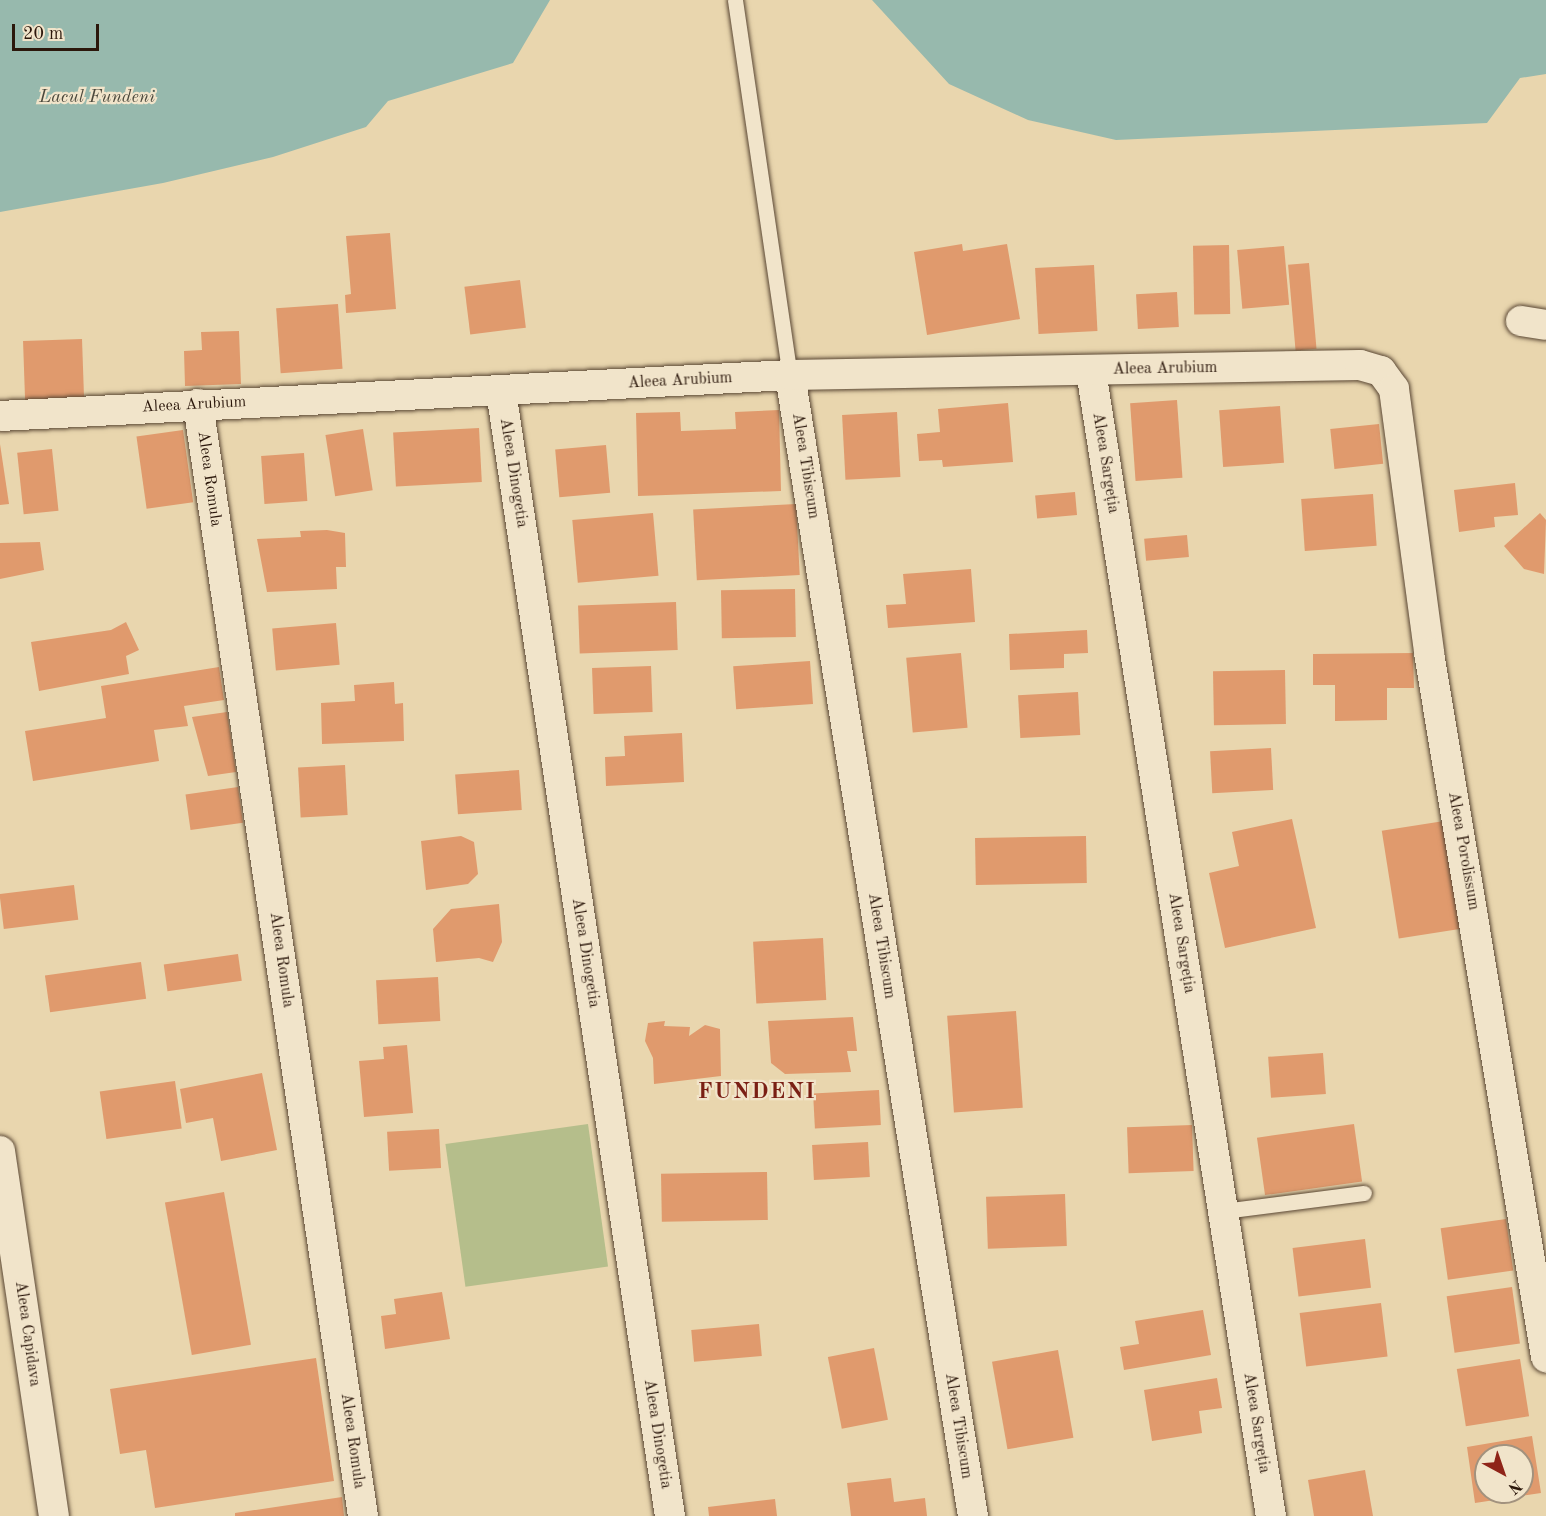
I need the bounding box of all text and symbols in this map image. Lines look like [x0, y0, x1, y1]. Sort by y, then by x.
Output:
scale bar [15, 12, 102, 50]
text: 20 m [23, 25, 63, 43]
water label: Lacul Fundeni [39, 86, 155, 108]
street label: Aleea Arubium [1112, 358, 1218, 380]
street label: Aleea Arubium [627, 369, 733, 393]
street label: Aleea Arubium [141, 393, 247, 417]
street label: Aleea Sargeția [1088, 411, 1122, 515]
street label: Aleea Tibiscum [787, 412, 823, 520]
street label: Aleea Dinogetia [495, 417, 531, 529]
street label: Aleea Romula [193, 430, 225, 528]
street label: Aleea Porolissum [1443, 790, 1483, 912]
street label: Aleea Sargeția [1164, 891, 1198, 995]
street label: Aleea Tibiscum [863, 892, 899, 1000]
street label: Aleea Dinogetia [567, 897, 603, 1009]
street label: Aleea Romula [265, 911, 297, 1009]
district label: FUNDENI [698, 1080, 816, 1106]
street label: Aleea Capidava [10, 1280, 44, 1388]
street label: Aleea Sargeția [1239, 1371, 1273, 1475]
street label: Aleea Tibiscum [940, 1372, 976, 1480]
street label: Aleea Dinogetia [639, 1378, 675, 1490]
street label: Aleea Romula [336, 1392, 368, 1490]
north arrow [1474, 1444, 1534, 1504]
text: N [1504, 1476, 1524, 1496]

